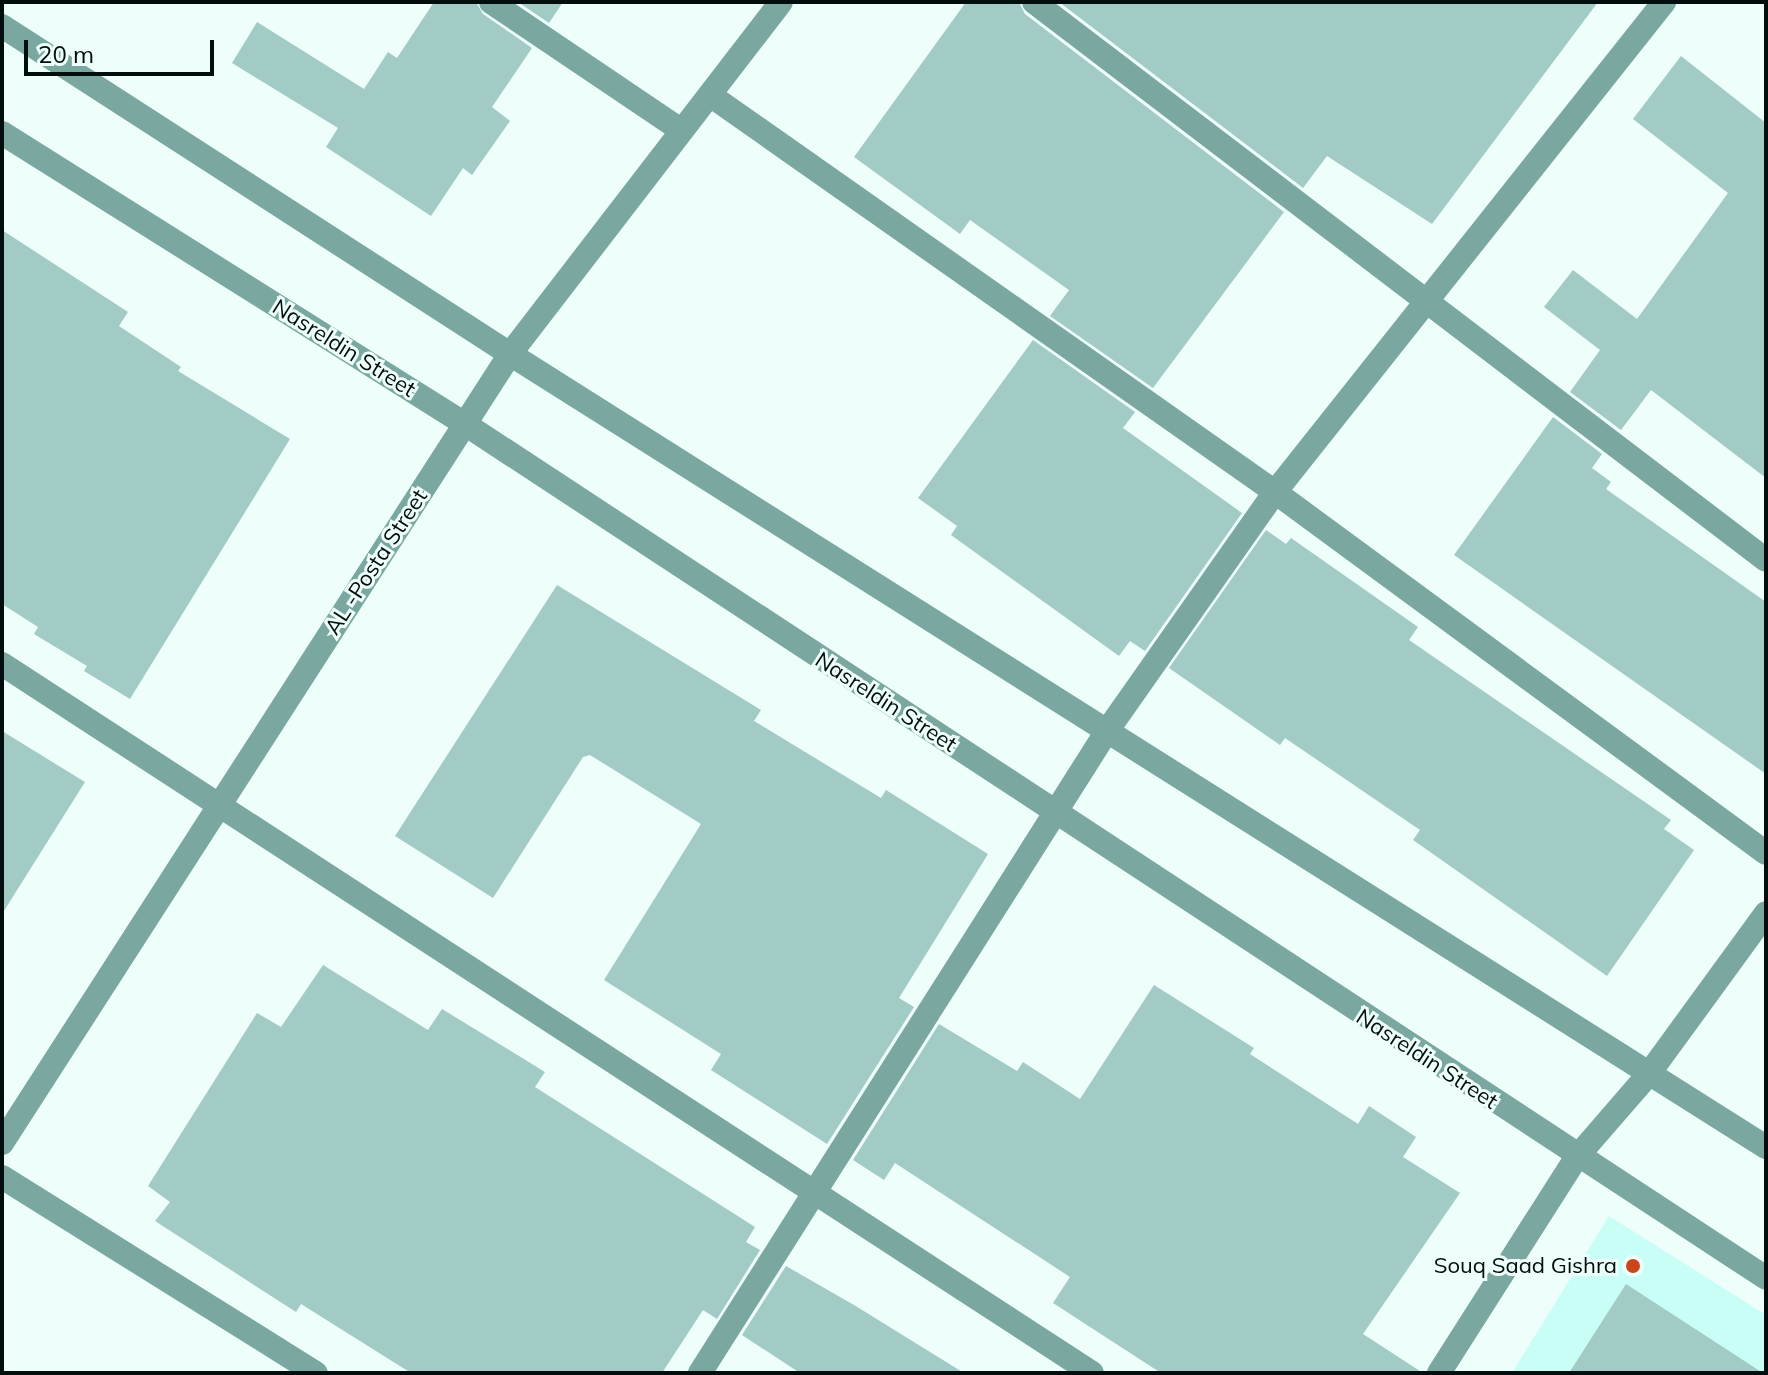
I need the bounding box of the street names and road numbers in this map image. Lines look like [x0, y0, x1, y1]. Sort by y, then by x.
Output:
street label: Nasreldin Street [268, 293, 420, 403]
street label: AL -Posta Street [319, 484, 433, 640]
street label: Nasreldin Street [810, 646, 962, 758]
street label: Nasreldin Street [1351, 1003, 1503, 1115]

